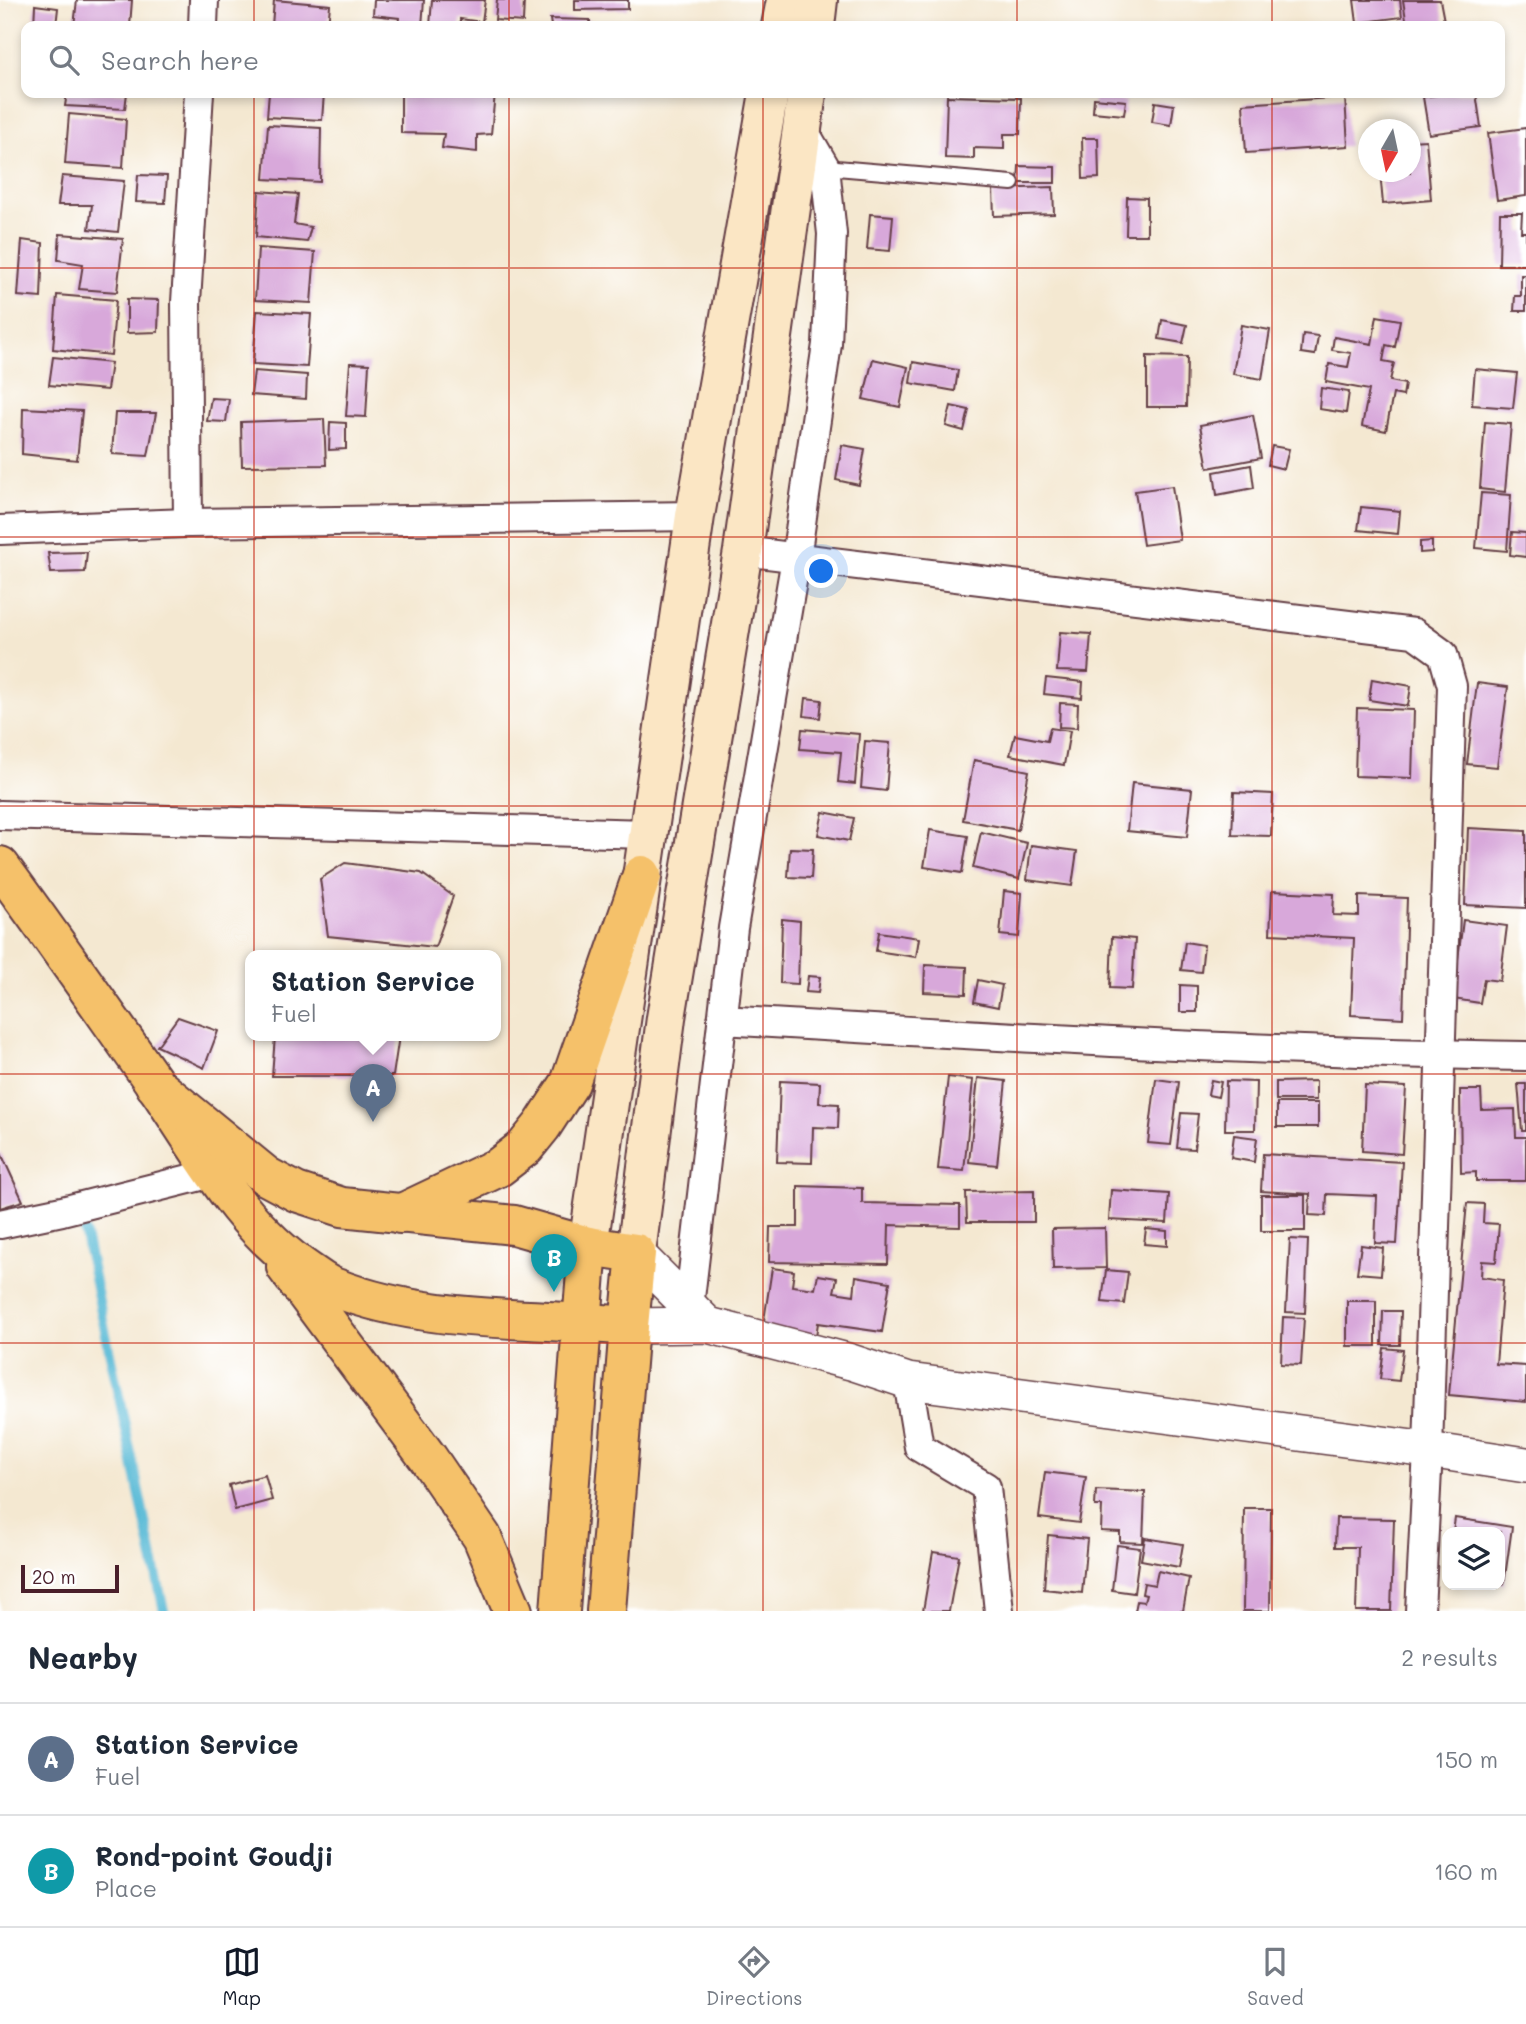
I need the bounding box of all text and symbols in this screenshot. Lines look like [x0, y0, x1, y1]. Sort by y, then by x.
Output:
search box [21, 21, 1505, 98]
icon: search [45, 41, 83, 79]
text: Search here [101, 43, 259, 77]
north arrow [1358, 119, 1421, 182]
your location [804, 554, 838, 588]
popup [245, 950, 501, 1041]
text: Station Service [271, 964, 475, 998]
text: Fuel [271, 998, 317, 1028]
pin: A [350, 1064, 396, 1122]
pin: B [531, 1234, 577, 1292]
map controls [1442, 1527, 1505, 1590]
button: layers [1442, 1527, 1505, 1590]
scale bar [21, 1562, 119, 1594]
text: 20 m [32, 1564, 76, 1589]
text: Nearby [28, 1637, 138, 1677]
text: 2 results [1401, 1642, 1498, 1672]
text: Station Service [95, 1727, 298, 1761]
text: A [43, 1744, 59, 1774]
text: 150 m [1434, 1744, 1498, 1774]
text: Fuel [95, 1761, 140, 1791]
text: Rond-point Goudji [95, 1839, 334, 1873]
text: B [43, 1856, 59, 1886]
text: 160 m [1434, 1856, 1498, 1886]
text: Place [95, 1873, 157, 1903]
tab: Map [222, 1943, 261, 2010]
tab: Directions [706, 1943, 802, 2010]
tab: Saved [1247, 1943, 1304, 2010]

